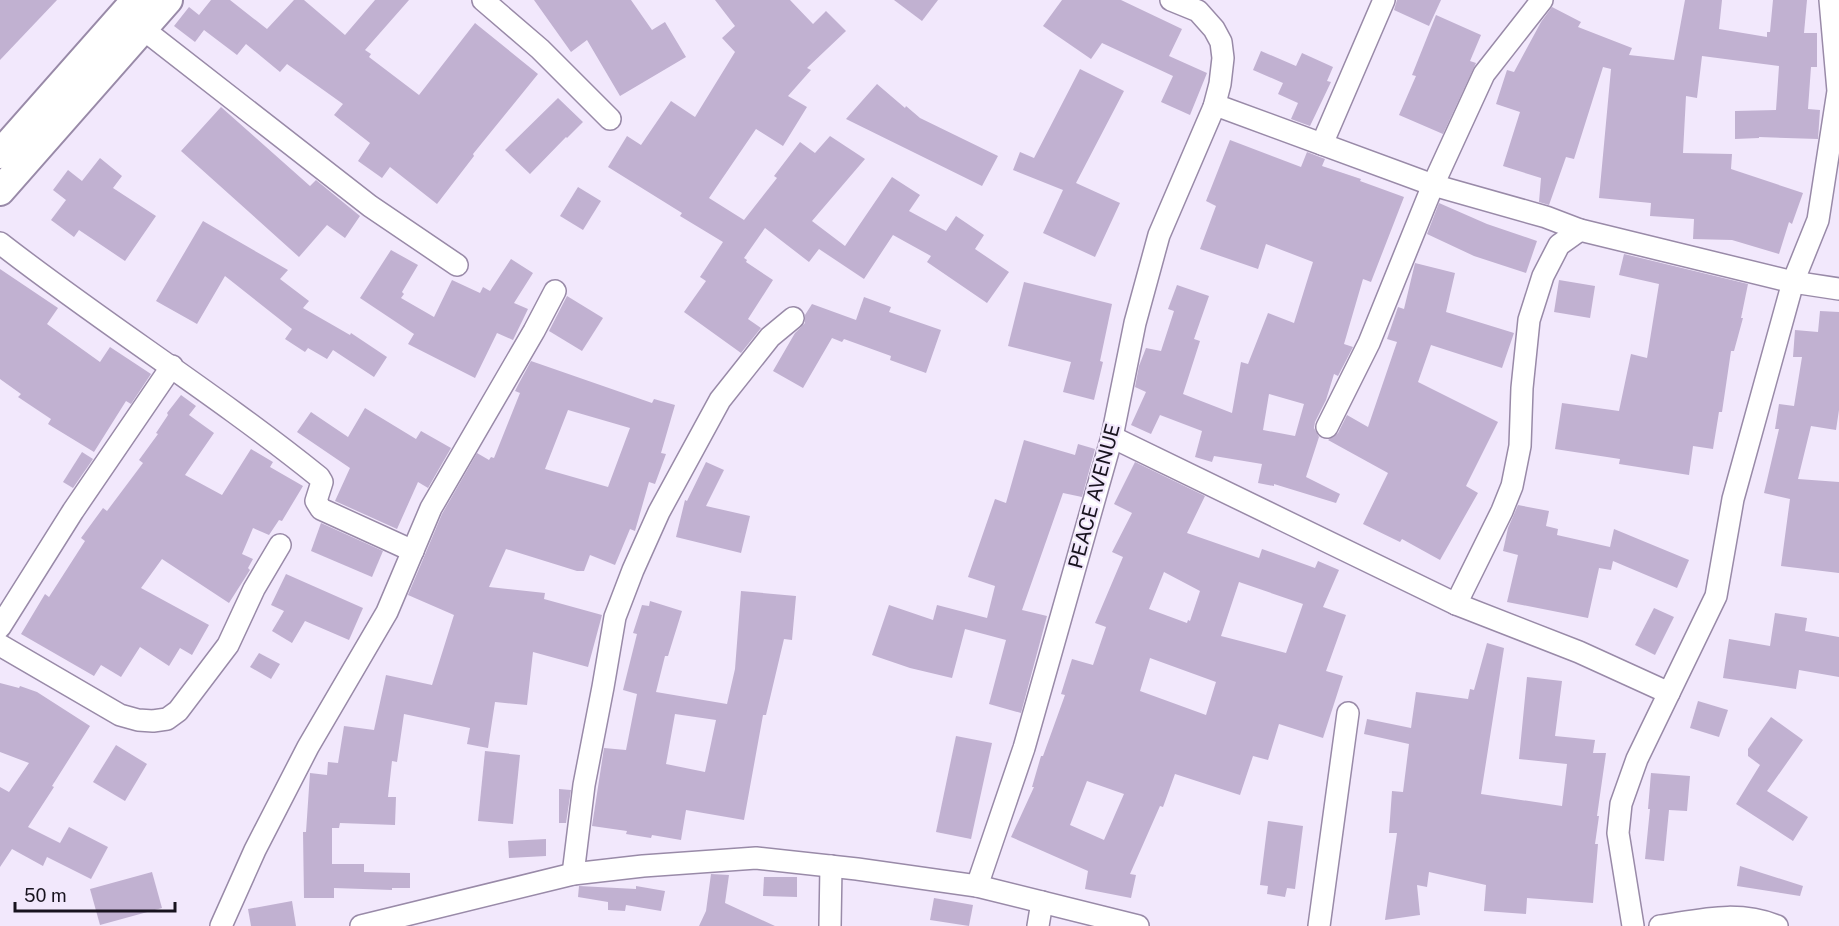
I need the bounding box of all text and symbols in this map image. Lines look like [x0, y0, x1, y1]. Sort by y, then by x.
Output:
street label: PEACE AVENUE [1063, 421, 1125, 571]
scale bar [15, 875, 176, 913]
text: 50 m [24, 885, 67, 906]

